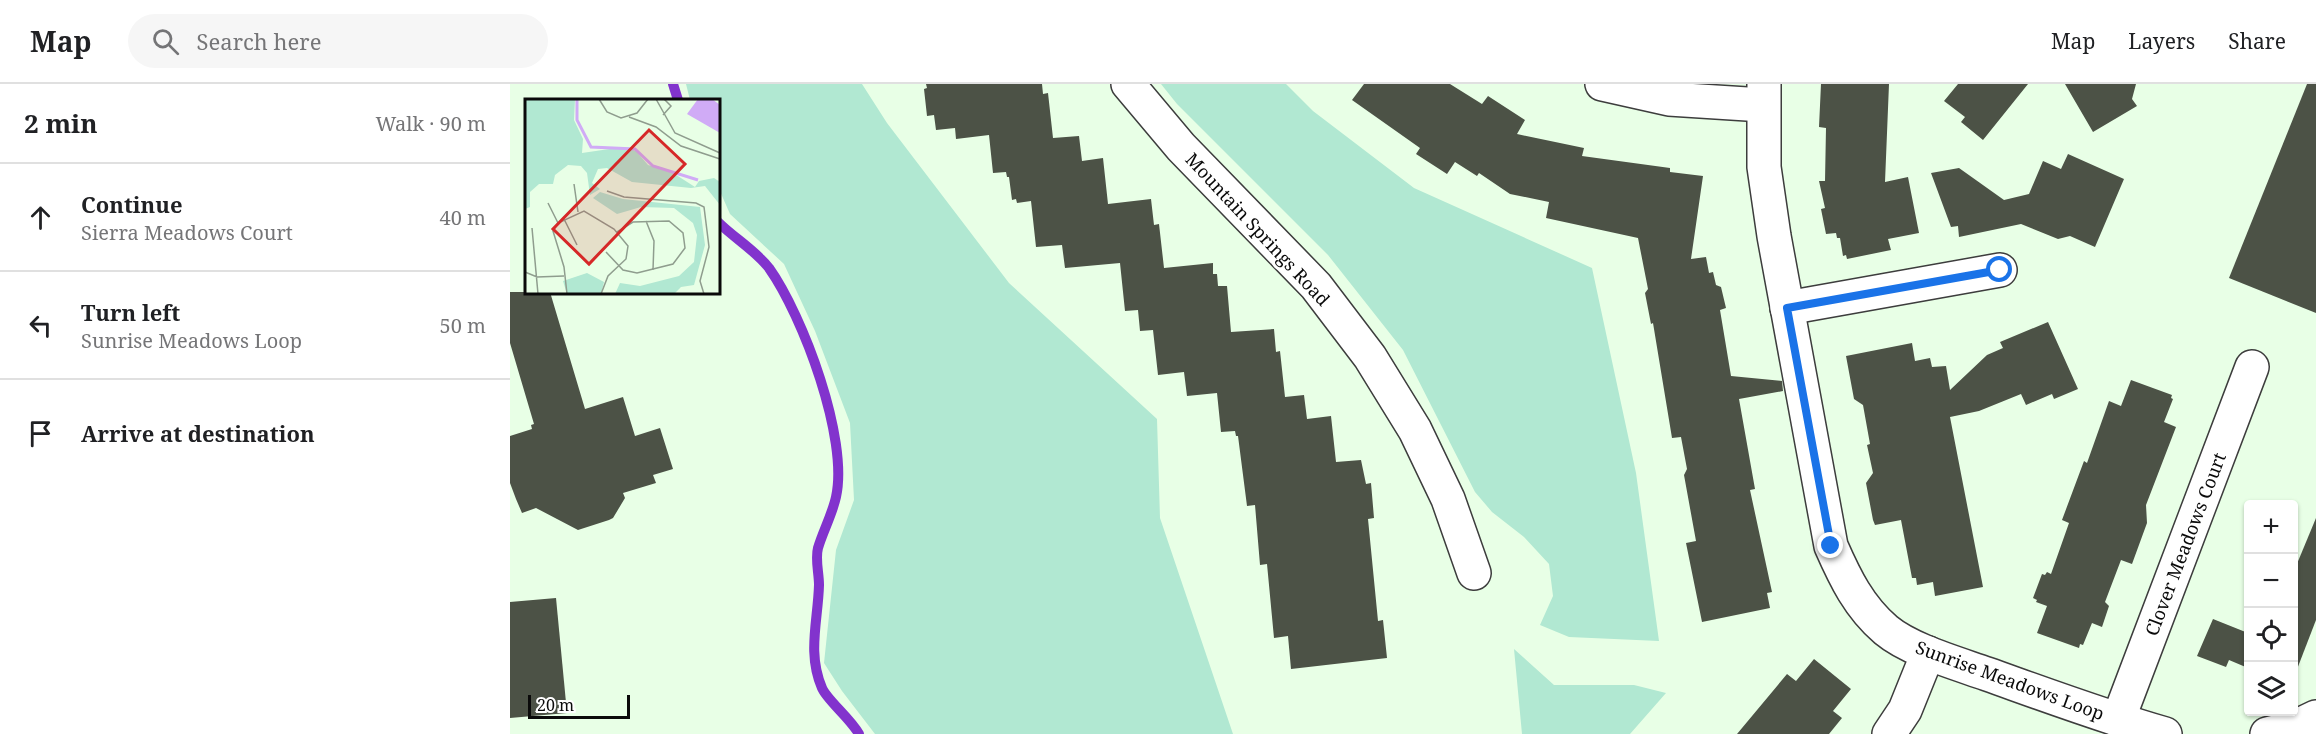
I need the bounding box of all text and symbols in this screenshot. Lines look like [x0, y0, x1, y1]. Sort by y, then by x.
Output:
search box [128, 14, 548, 68]
text: Map [30, 22, 92, 60]
icon: search [149, 25, 182, 58]
text: Search here [197, 26, 321, 56]
text: Map [2051, 27, 2095, 55]
text: Layers [2128, 27, 2195, 55]
text: Share [2228, 27, 2286, 55]
inset map [525, 99, 720, 294]
text: 2 min [24, 105, 98, 141]
text: Walk · 90 m [375, 110, 486, 137]
street label: Mountain Springs Road [1181, 147, 1335, 311]
text: Continue [81, 189, 183, 219]
icon: ahead [24, 201, 57, 234]
text: 40 m [440, 204, 486, 231]
text: Sierra Meadows Court [81, 219, 293, 246]
route start [1986, 256, 2012, 282]
text: Turn left [81, 297, 180, 327]
icon: left [24, 309, 57, 342]
text: 50 m [440, 312, 486, 339]
text: Sunrise Meadows Loop [81, 327, 302, 354]
icon: arrive [24, 417, 57, 450]
text: Arrive at destination [81, 418, 315, 448]
street label: Clover Meadows Court [2139, 449, 2231, 639]
map controls [2244, 500, 2298, 716]
button: + [2244, 500, 2298, 554]
route end [1817, 532, 1843, 558]
button: − [2244, 554, 2298, 608]
button: locate [2244, 608, 2298, 662]
street label: Sunrise Meadows Loop [1912, 635, 2108, 725]
button: layers [2244, 662, 2298, 716]
scale bar [528, 692, 630, 720]
text: 20 m [537, 694, 574, 716]

